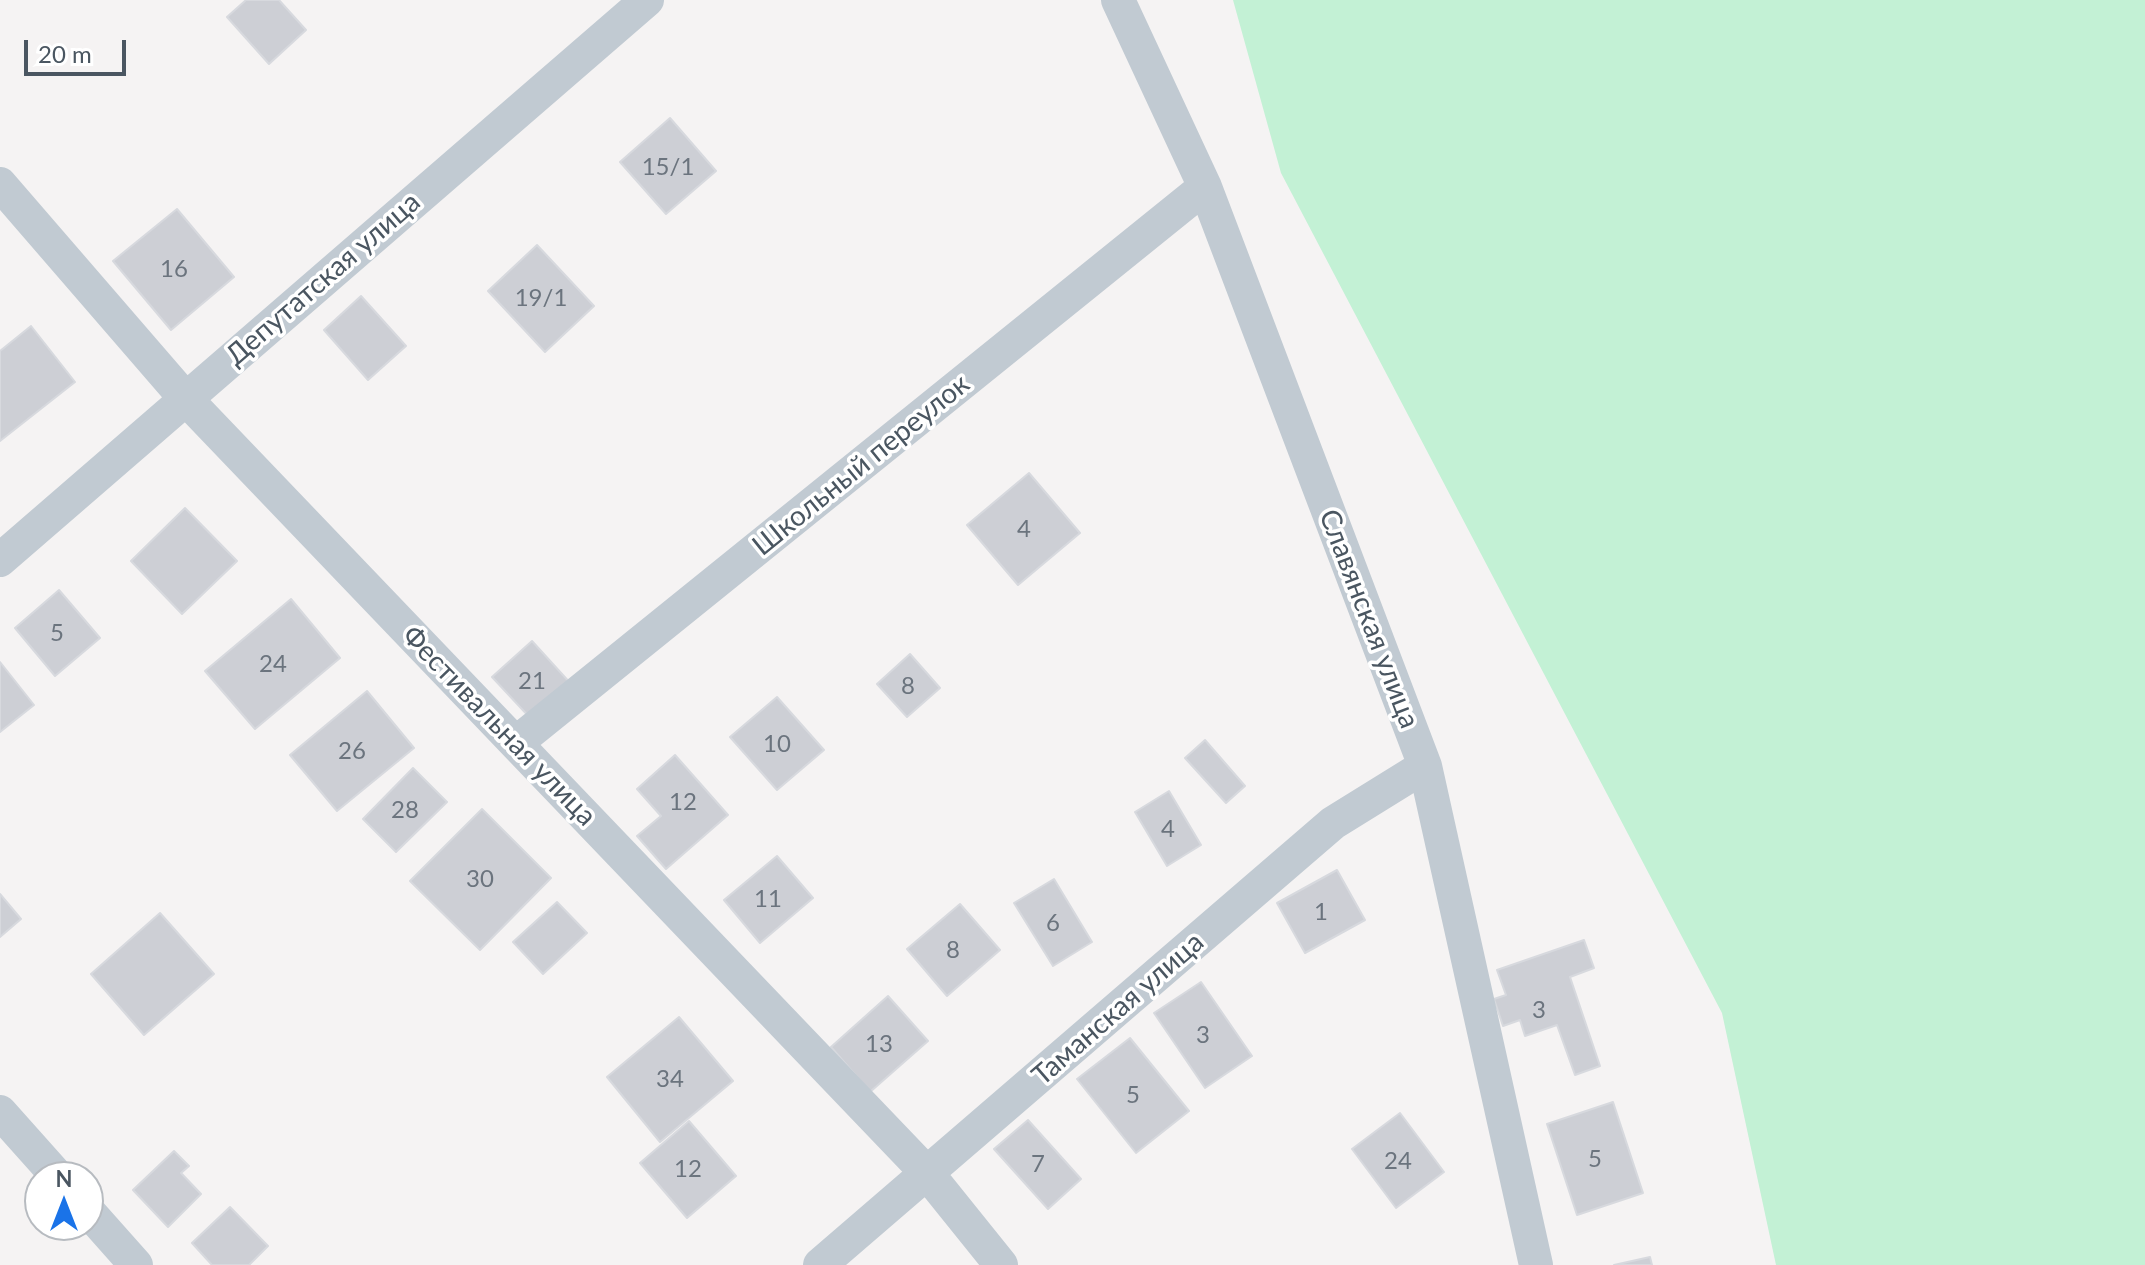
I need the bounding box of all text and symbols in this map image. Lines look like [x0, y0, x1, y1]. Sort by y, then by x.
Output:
scale bar [28, 24, 130, 74]
text: 20 m [38, 39, 92, 68]
house number: 15/1 [642, 153, 694, 181]
street label: Депутатская улица [219, 185, 427, 373]
house number: 16 [160, 255, 188, 283]
house number: 19/1 [515, 284, 567, 312]
street label: Школьный переулок [746, 367, 976, 563]
street label: Славянская улица [1312, 505, 1426, 733]
house number: 4 [1017, 515, 1031, 543]
house number: 5 [50, 619, 64, 647]
street label: Фестивальная улица [395, 619, 603, 833]
house number: 24 [259, 650, 287, 678]
house number: 21 [518, 667, 546, 695]
house number: 8 [901, 672, 915, 700]
house number: 10 [763, 730, 791, 758]
house number: 26 [338, 737, 366, 765]
house number: 12 [669, 788, 697, 816]
house number: 28 [391, 796, 419, 824]
house number: 4 [1161, 815, 1175, 843]
house number: 30 [466, 865, 494, 893]
house number: 11 [754, 885, 782, 913]
house number: 1 [1314, 898, 1328, 926]
house number: 6 [1046, 909, 1060, 937]
street label: Таманская улица [1025, 925, 1211, 1093]
house number: 8 [946, 936, 960, 964]
house number: 3 [1532, 996, 1546, 1024]
house number: 3 [1196, 1021, 1210, 1049]
house number: 13 [865, 1030, 893, 1058]
house number: 34 [656, 1065, 684, 1093]
house number: 5 [1126, 1081, 1140, 1109]
house number: 5 [1588, 1145, 1602, 1173]
house number: 24 [1384, 1147, 1412, 1175]
house number: 7 [1031, 1150, 1045, 1178]
house number: 12 [674, 1155, 702, 1183]
north arrow [24, 1161, 104, 1241]
text: N [56, 1165, 72, 1192]

